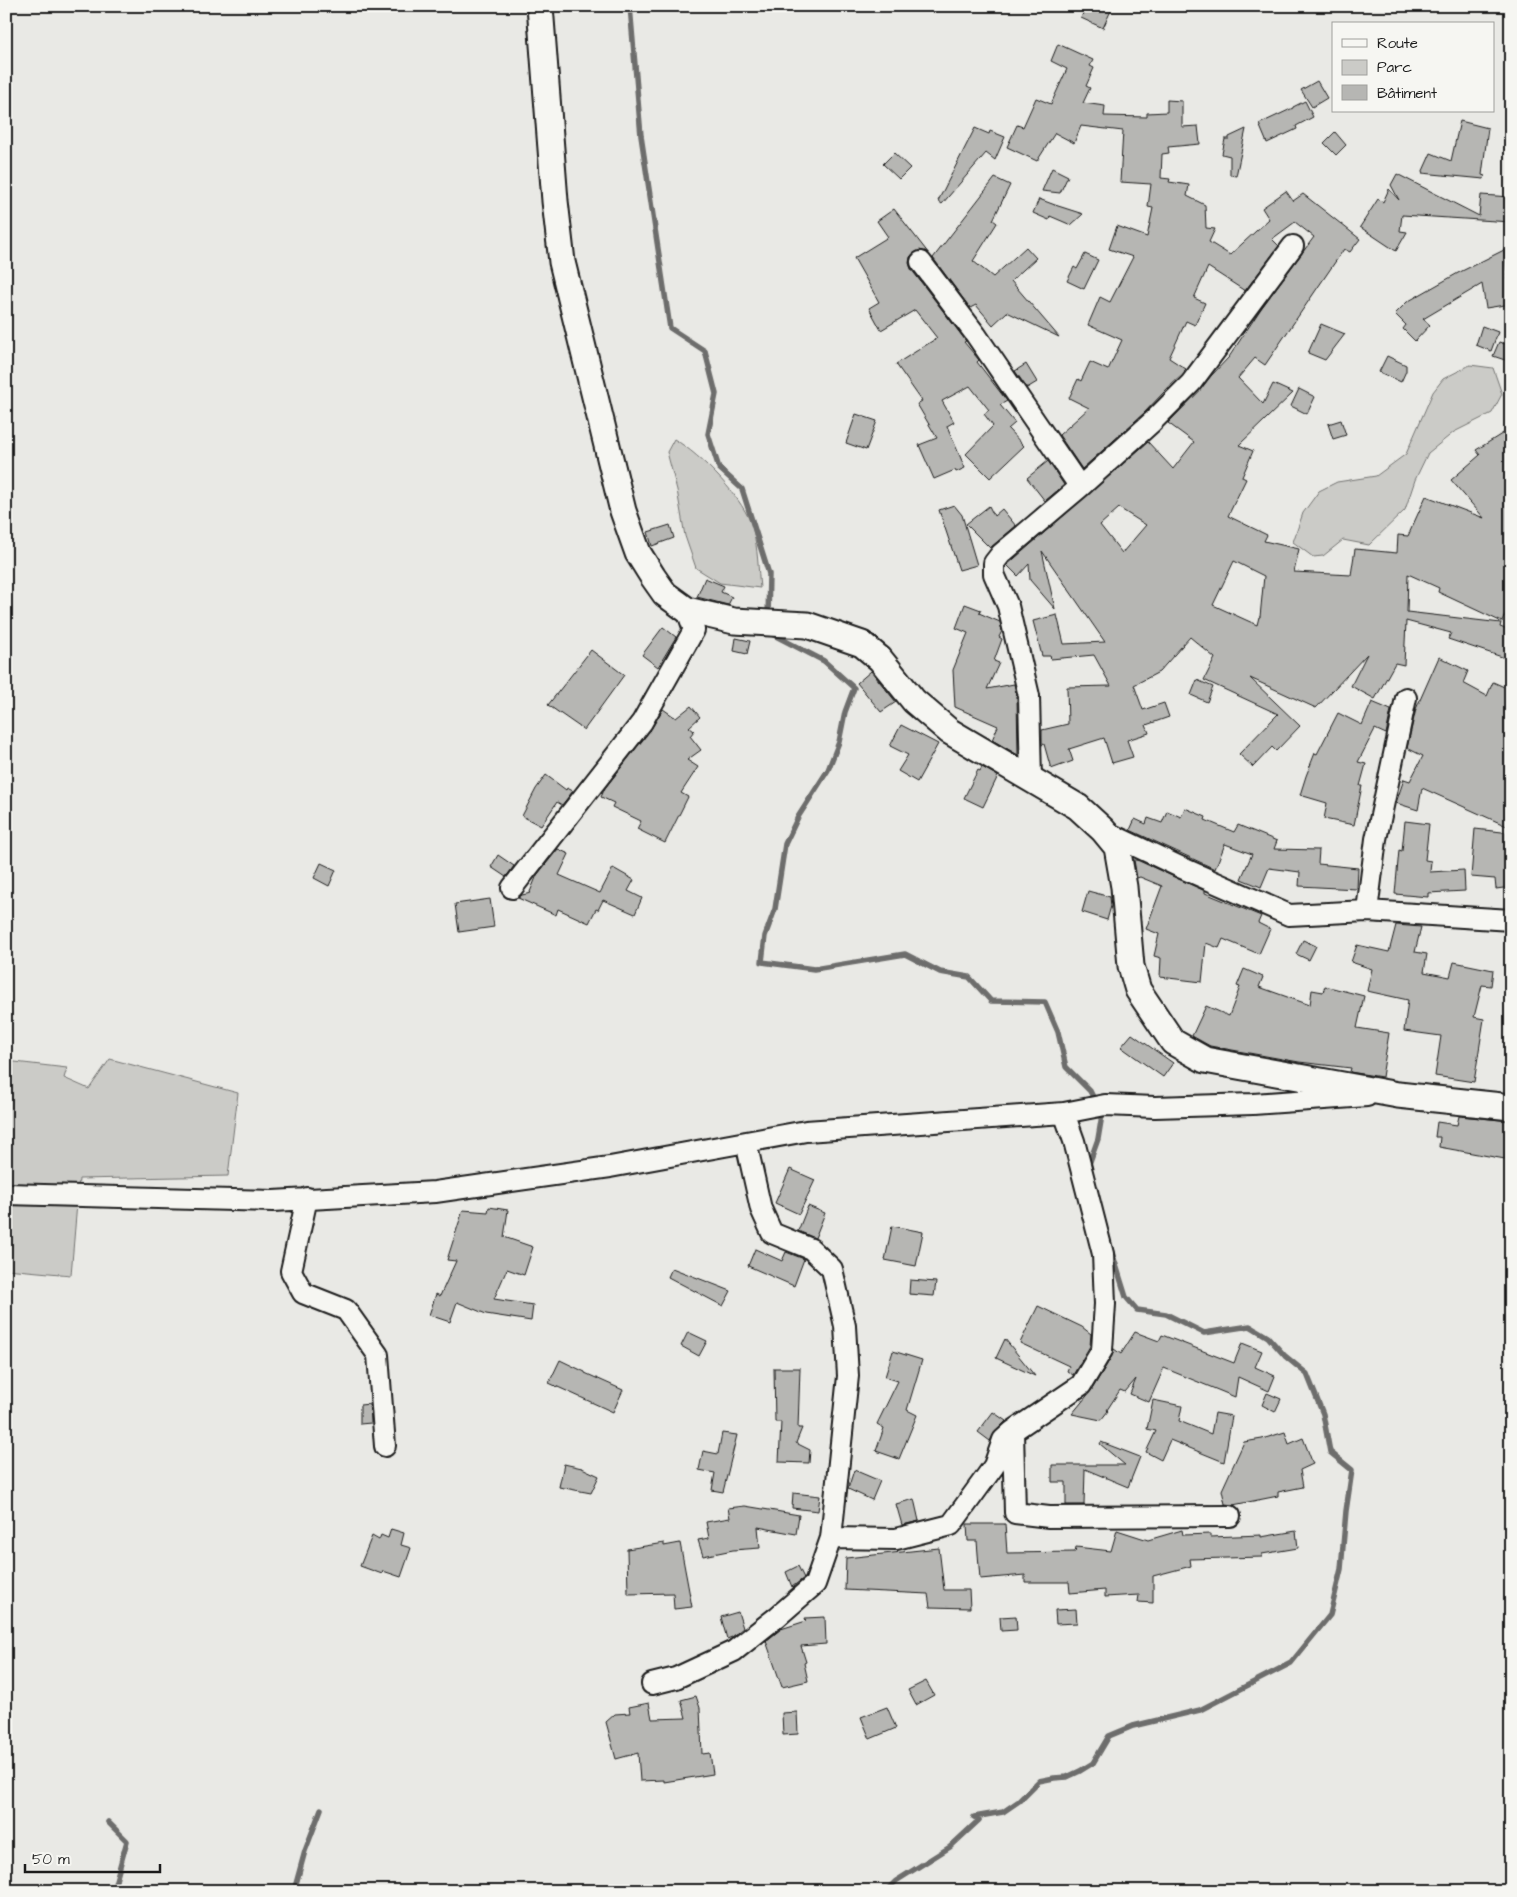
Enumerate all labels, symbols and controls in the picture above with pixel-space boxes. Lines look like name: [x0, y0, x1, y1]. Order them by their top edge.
legend: [1332, 22, 1494, 112]
text: Route: [1377, 33, 1418, 54]
text: Parc: [1377, 57, 1412, 78]
text: Bâtiment: [1377, 83, 1437, 104]
scale bar: [25, 1842, 160, 1874]
text: 50 m: [32, 1849, 70, 1870]

